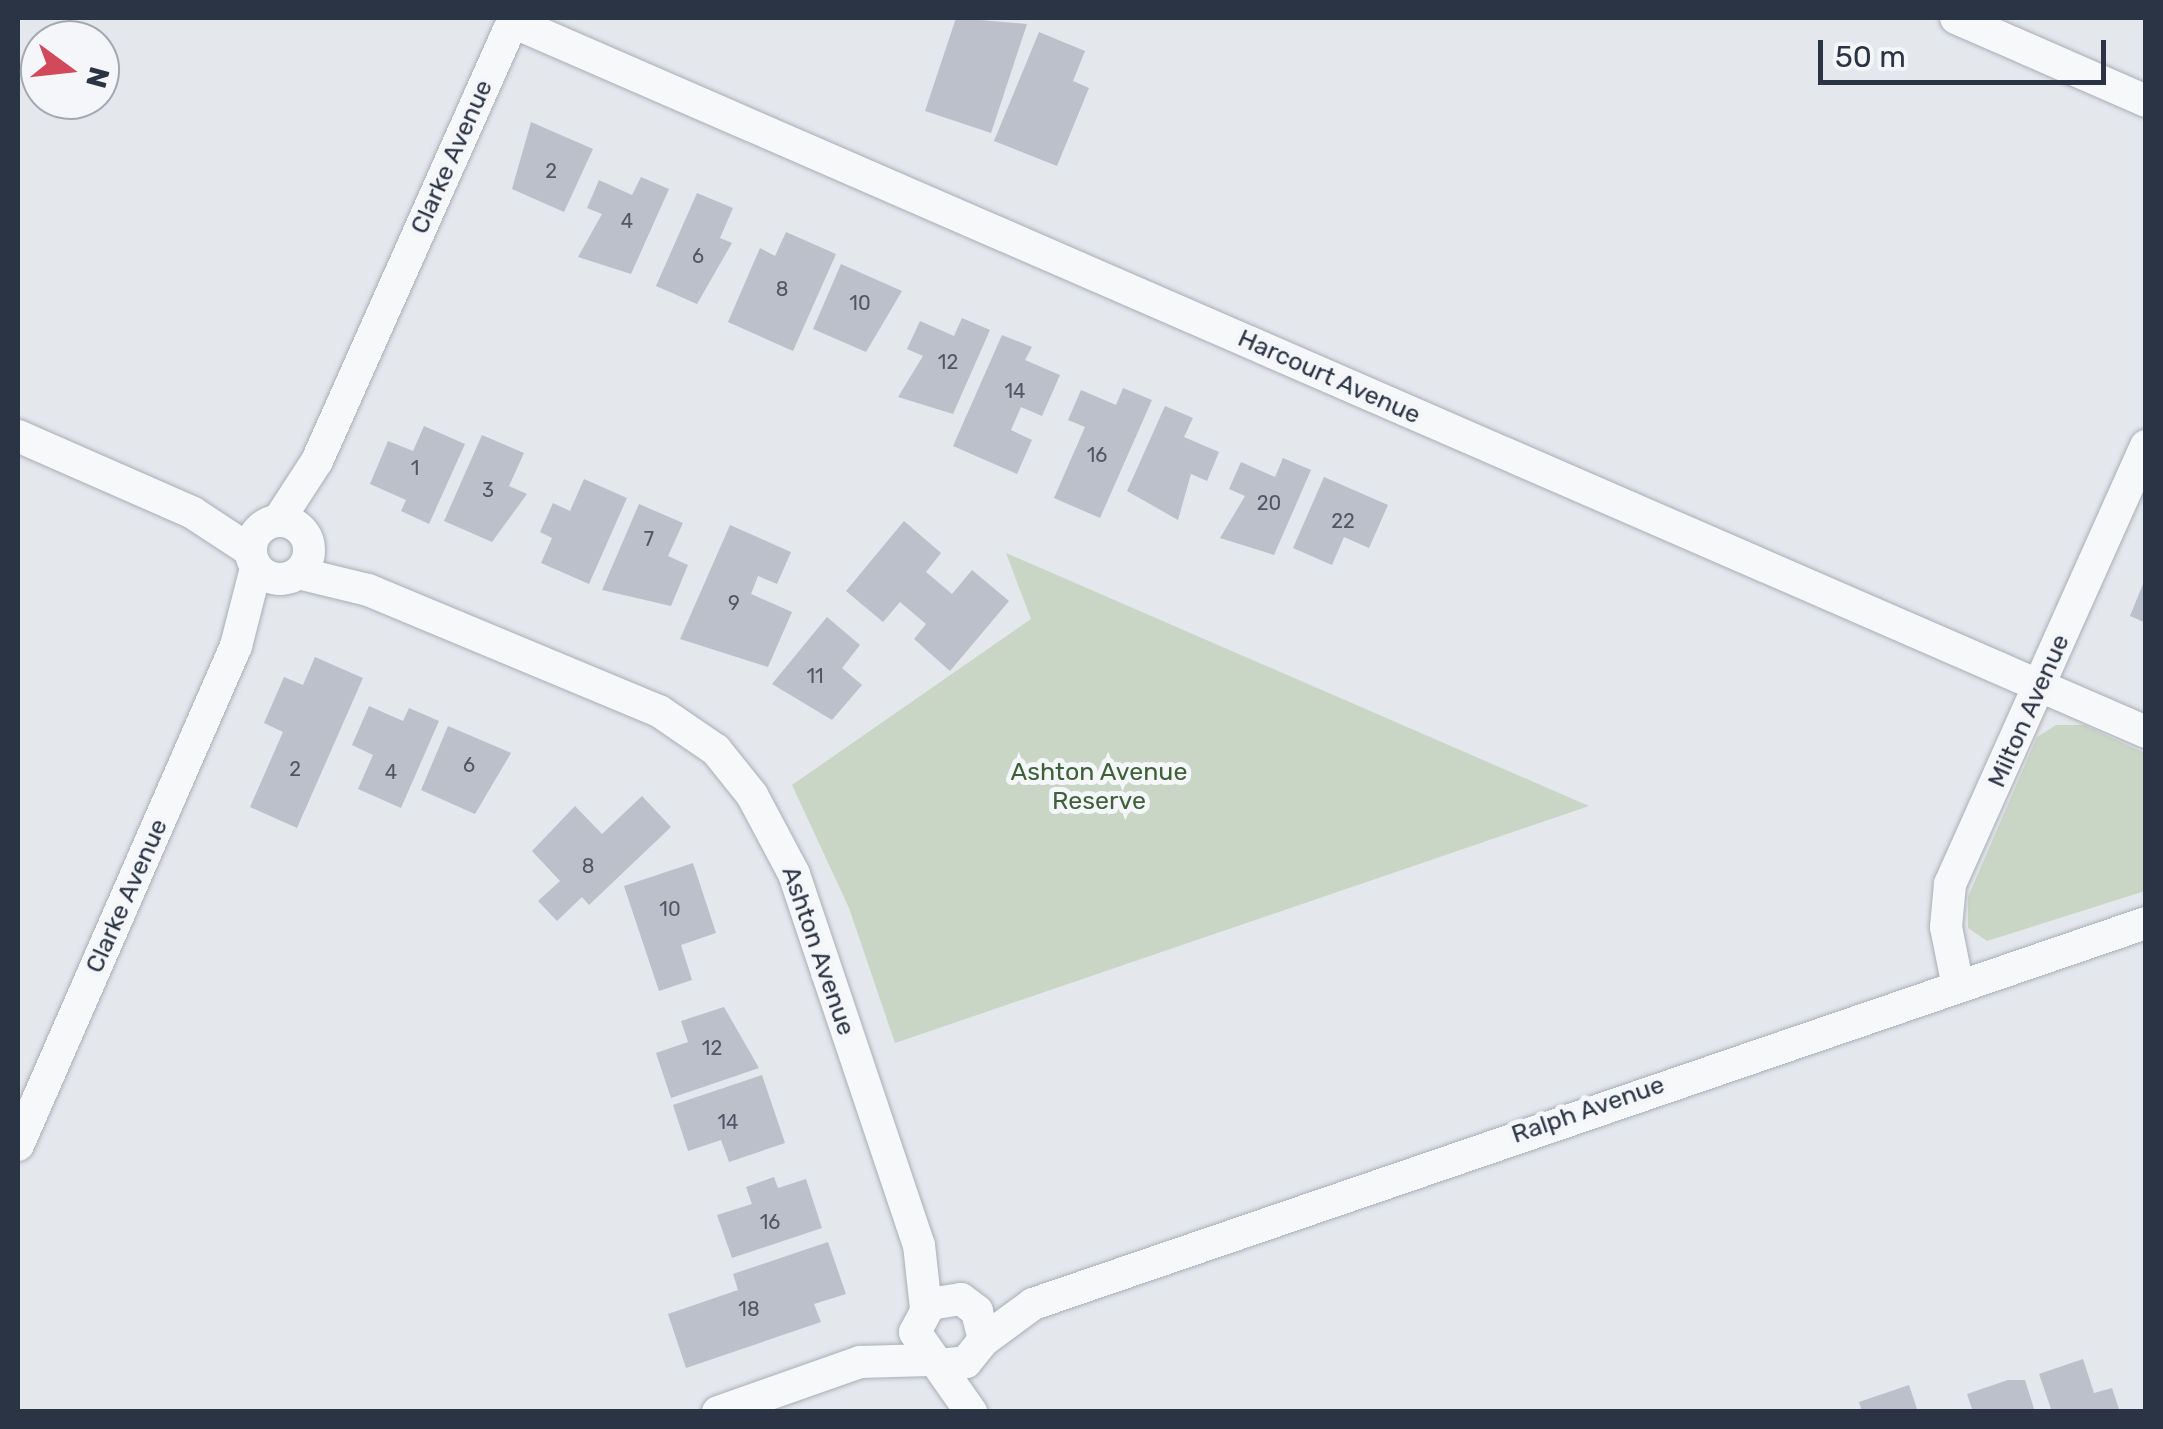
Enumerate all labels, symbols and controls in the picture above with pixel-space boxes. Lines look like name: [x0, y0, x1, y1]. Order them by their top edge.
north arrow: [20, 20, 120, 120]
scale bar: [1823, 20, 2110, 82]
text: 50 m: [1835, 39, 1906, 75]
text: N: [79, 63, 116, 91]
street label: Clarke Avenue: [405, 75, 499, 239]
house number: 2: [545, 159, 557, 183]
house number: 4: [621, 209, 633, 233]
house number: 6: [692, 244, 704, 268]
house number: 8: [776, 277, 788, 301]
house number: 10: [849, 291, 871, 315]
street label: Harcourt Avenue: [1233, 323, 1425, 431]
house number: 12: [938, 350, 958, 374]
house number: 14: [1005, 379, 1025, 403]
house number: 16: [1087, 443, 1107, 467]
house number: 1: [411, 456, 419, 480]
house number: 3: [482, 478, 494, 502]
house number: 20: [1257, 491, 1281, 515]
house number: 22: [1331, 509, 1355, 533]
house number: 7: [644, 527, 654, 551]
house number: 9: [728, 591, 740, 615]
street label: Milton Avenue: [1982, 630, 2076, 792]
house number: 11: [806, 664, 824, 688]
house number: 6: [463, 753, 475, 777]
house number: 2: [289, 757, 301, 781]
park label: Ashton Avenue Reserve: [1010, 758, 1188, 817]
house number: 4: [385, 760, 397, 784]
street label: Clarke Avenue: [80, 814, 174, 978]
house number: 8: [582, 854, 594, 878]
street label: Ashton Avenue: [775, 862, 861, 1040]
house number: 10: [659, 897, 681, 921]
house number: 12: [702, 1036, 722, 1060]
street label: Ralph Avenue: [1507, 1070, 1669, 1150]
house number: 14: [718, 1110, 738, 1134]
house number: 16: [760, 1210, 780, 1234]
house number: 18: [738, 1297, 760, 1321]

